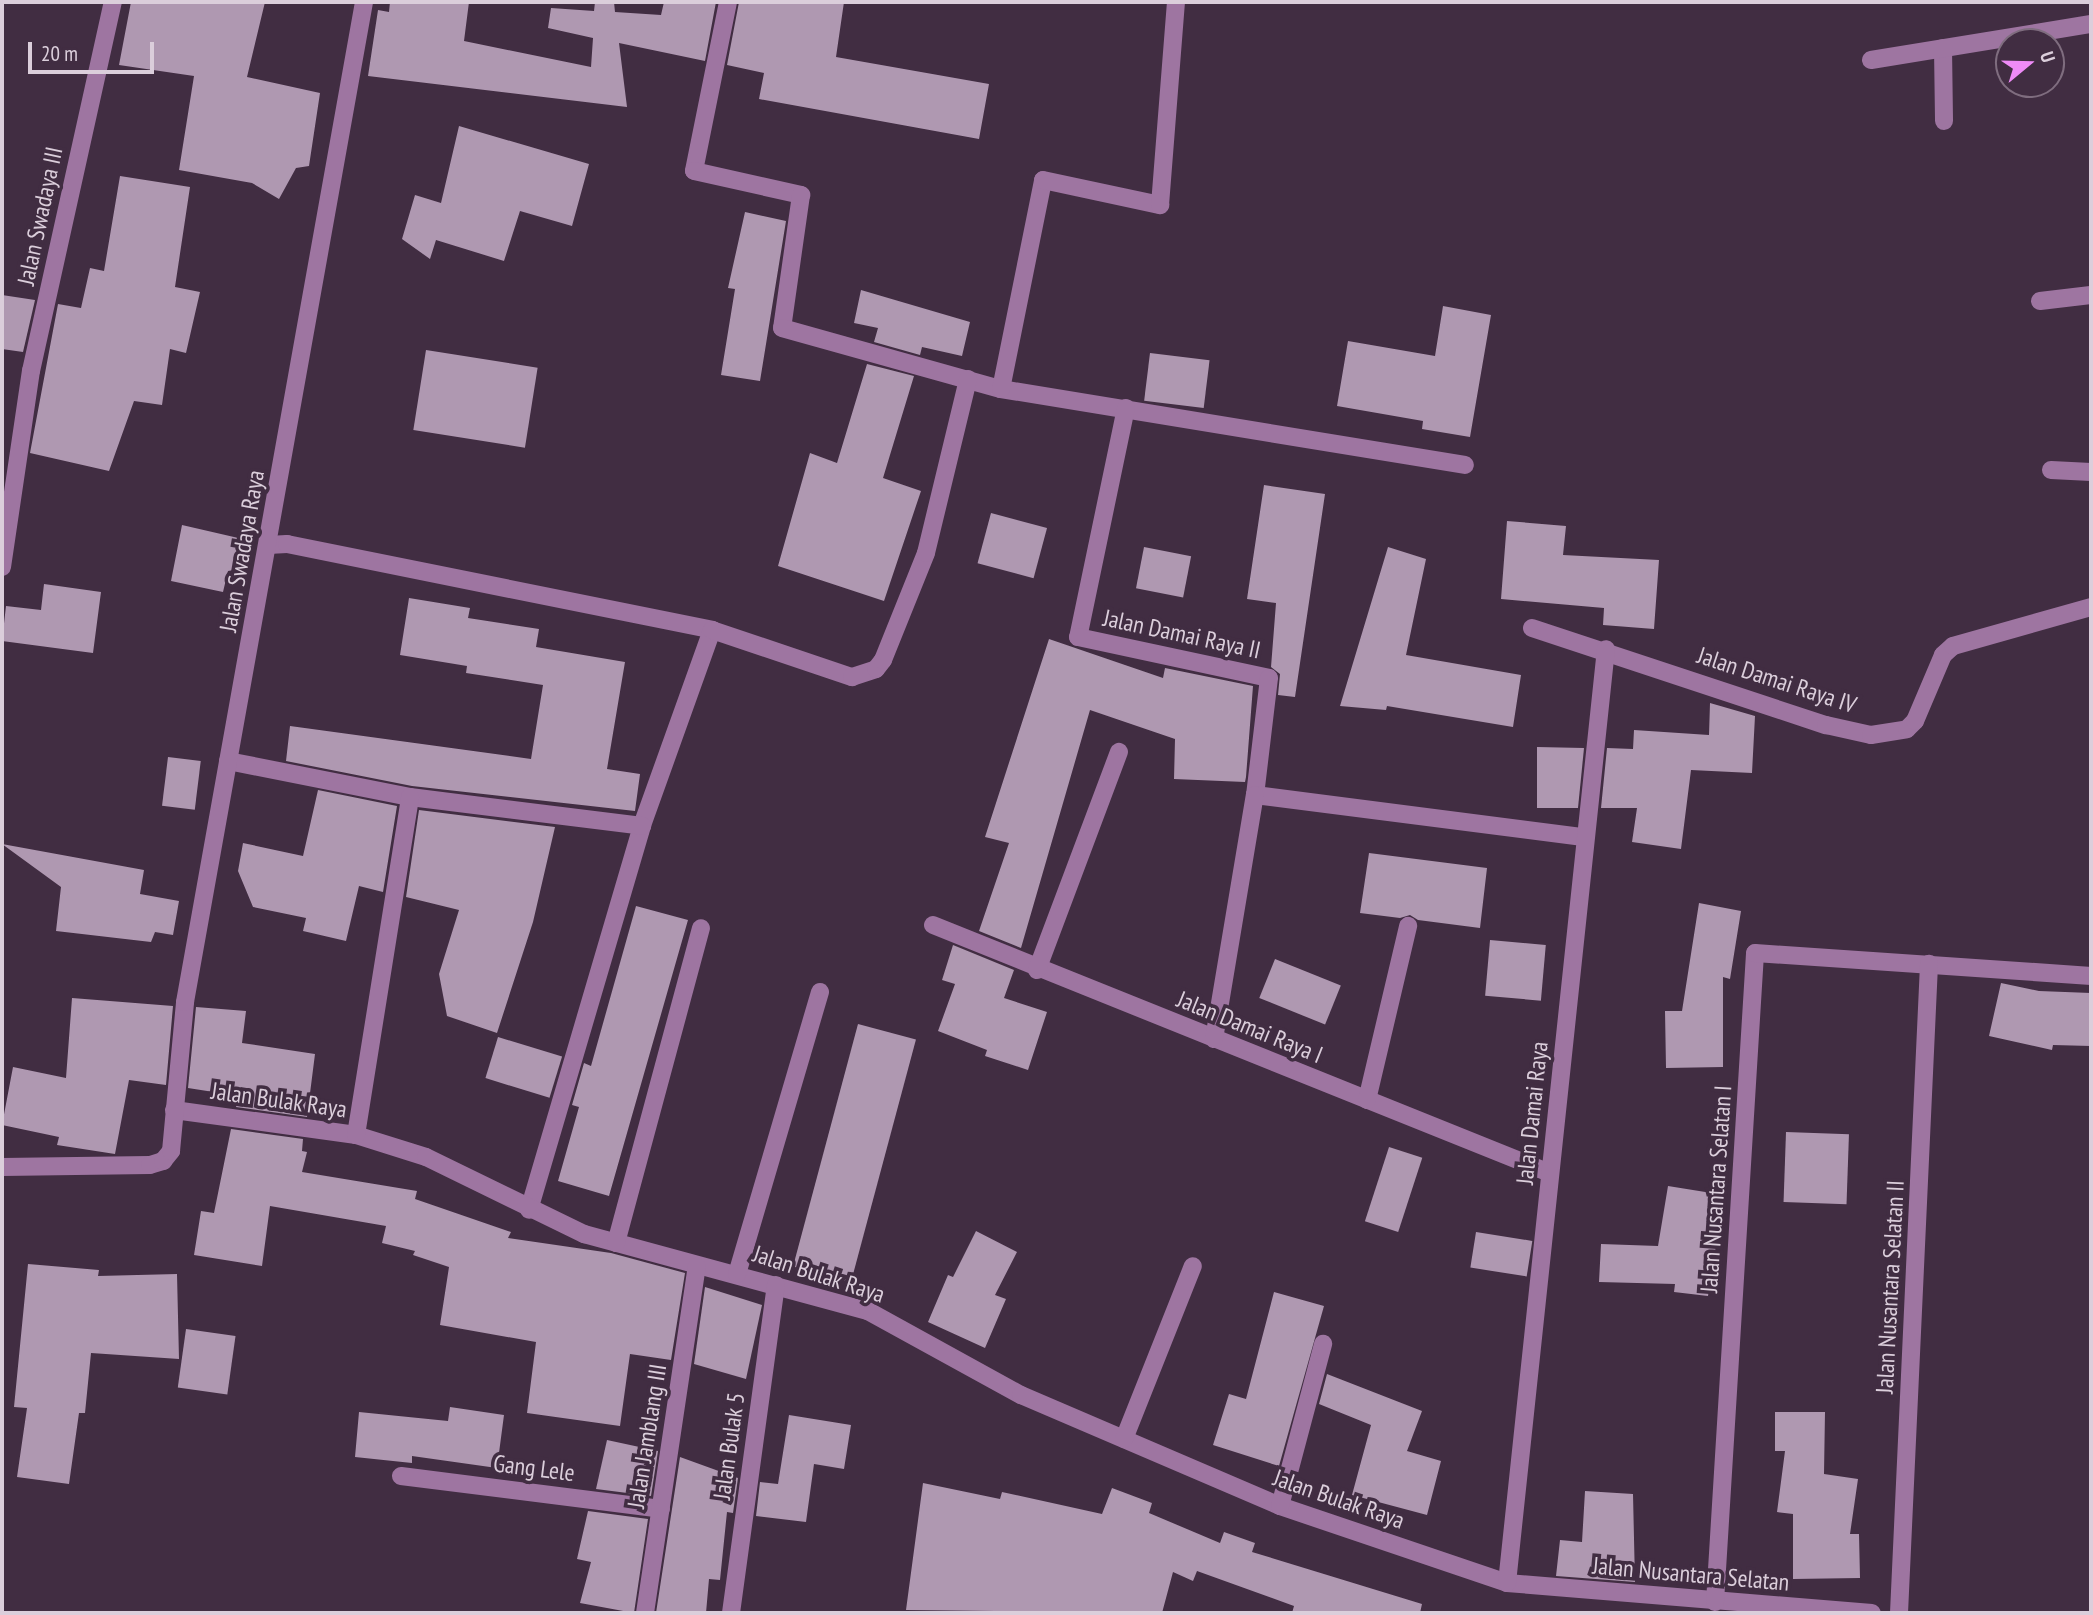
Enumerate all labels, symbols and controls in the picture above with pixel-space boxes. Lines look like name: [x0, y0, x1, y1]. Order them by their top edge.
scale bar: [32, 28, 158, 72]
north arrow: [1995, 28, 2065, 98]
text: 20 m: [41, 40, 78, 67]
text: U: [2035, 48, 2061, 65]
street label: Jalan Swadaya III: [11, 144, 69, 288]
street label: Jalan Swadaya Raya: [214, 468, 270, 634]
street label: Jalan Damai Raya II: [1101, 603, 1263, 665]
street label: Jalan Damai Raya IV: [1694, 641, 1860, 719]
street label: Jalan Damai Raya I: [1173, 985, 1327, 1069]
street label: Jalan Damai Raya: [1510, 1040, 1554, 1186]
street label: Jalan Bulak Raya: [209, 1076, 349, 1124]
street label: Jalan Nusantara Selatan I: [1694, 1084, 1738, 1294]
street label: Jalan Nusantara Selatan II: [1870, 1180, 1910, 1394]
street label: Jalan Bulak Raya: [749, 1239, 889, 1309]
street label: Jalan Jamblang III: [621, 1362, 673, 1510]
street label: Jalan Bulak 5: [707, 1390, 751, 1502]
street label: Gang Lele: [492, 1449, 576, 1487]
street label: Jalan Bulak Raya: [1269, 1463, 1409, 1535]
street label: Jalan Nusantara Selatan: [1591, 1551, 1791, 1597]

